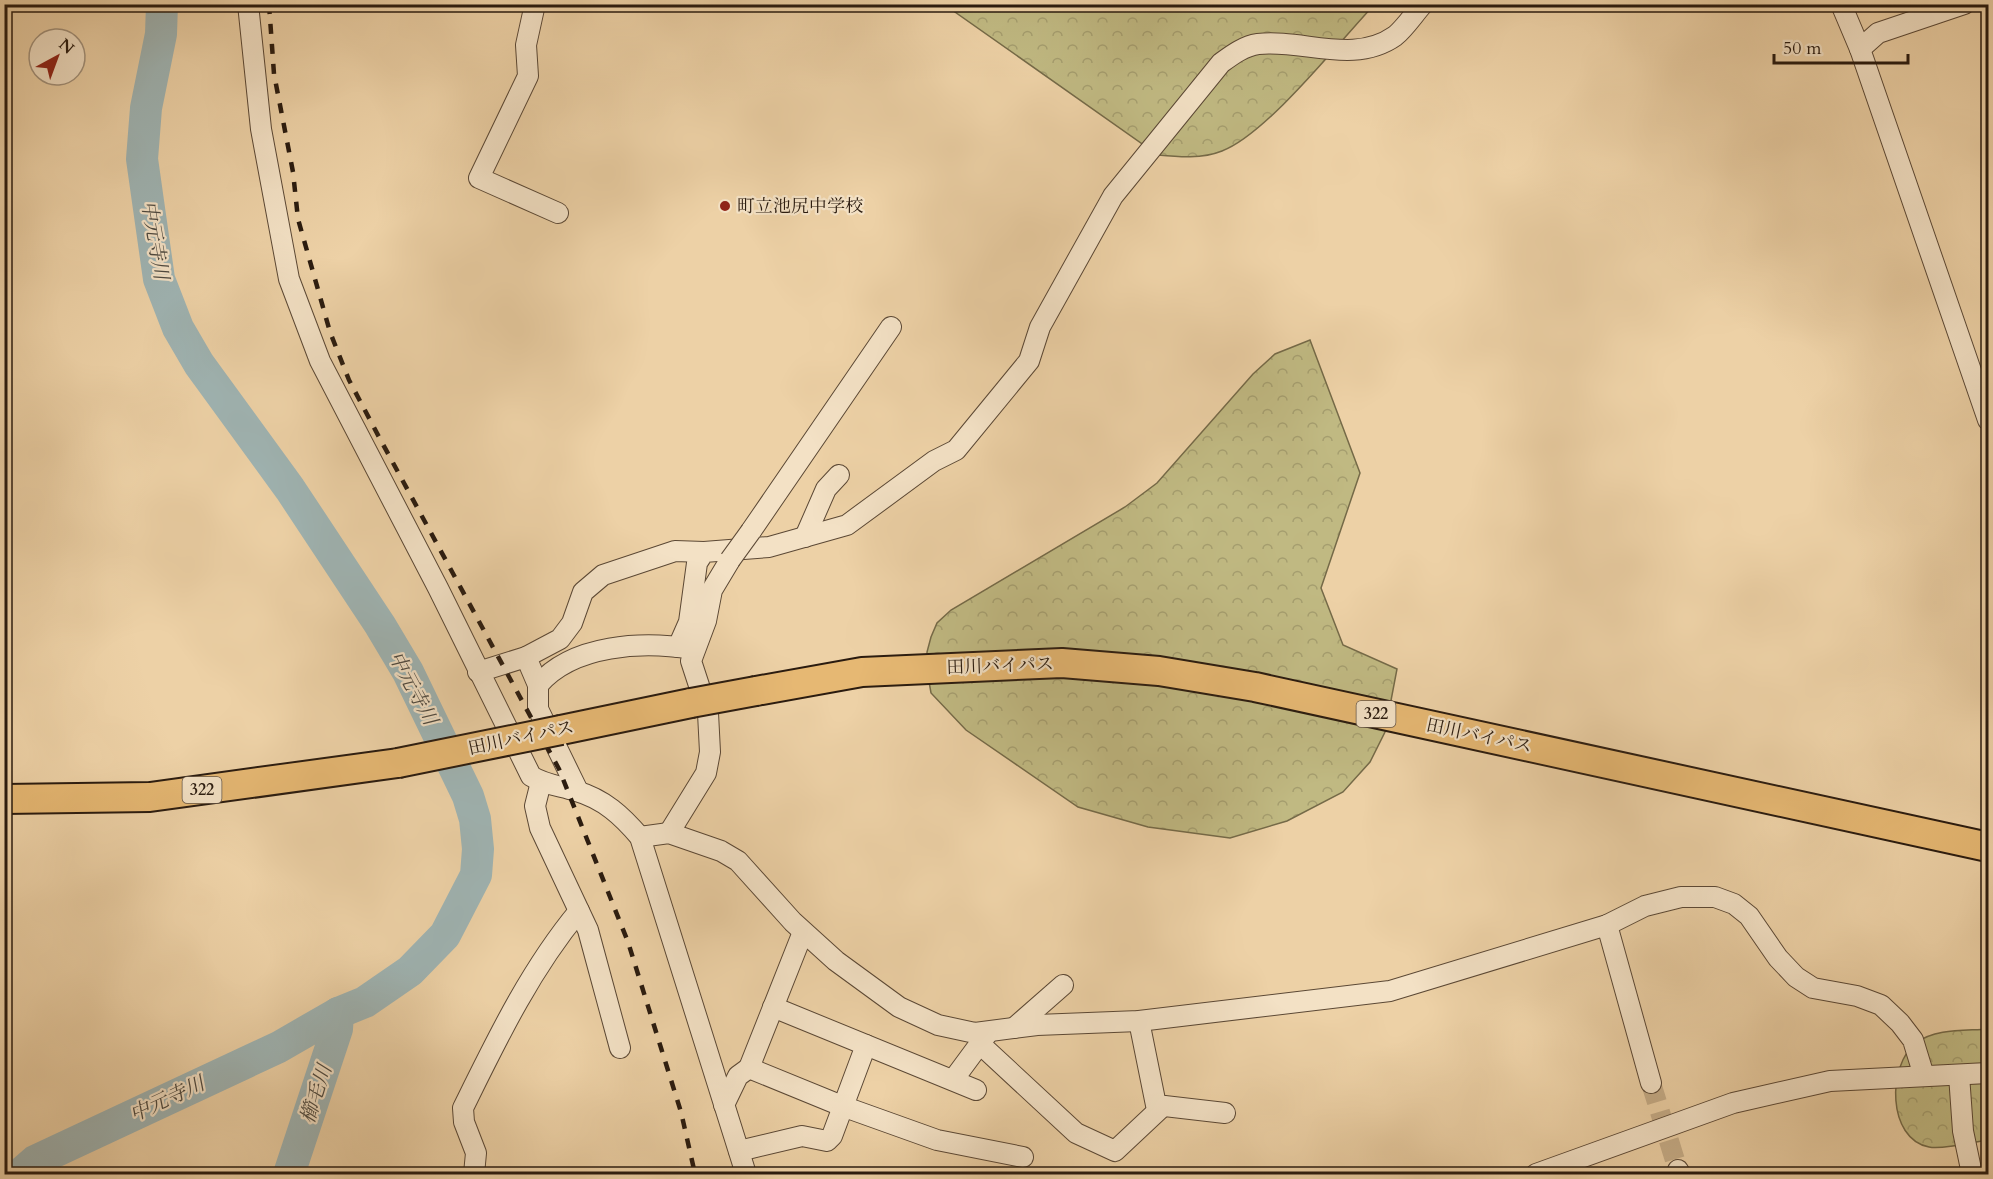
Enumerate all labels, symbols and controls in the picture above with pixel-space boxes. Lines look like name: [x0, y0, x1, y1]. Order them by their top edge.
north arrow: [27, 27, 87, 87]
scale bar: [1774, 27, 1908, 65]
text: N: [54, 34, 79, 59]
text: 50 m: [1783, 36, 1822, 61]
place label: 町立池尻中学校: [737, 194, 863, 219]
water label: 中元寺川: [135, 198, 176, 284]
marker: 町立池尻中学校: [718, 199, 732, 213]
water label: 中元寺川: [382, 646, 445, 731]
street label: 田川バイパス: [946, 652, 1054, 680]
road number: 322: [1356, 701, 1396, 727]
street label: 田川バイパス: [1424, 713, 1534, 759]
street label: 田川バイパス: [466, 715, 576, 761]
road number: 322: [182, 777, 222, 803]
water label: 櫛毛川: [294, 1059, 339, 1127]
water label: 中元寺川: [125, 1069, 211, 1128]

